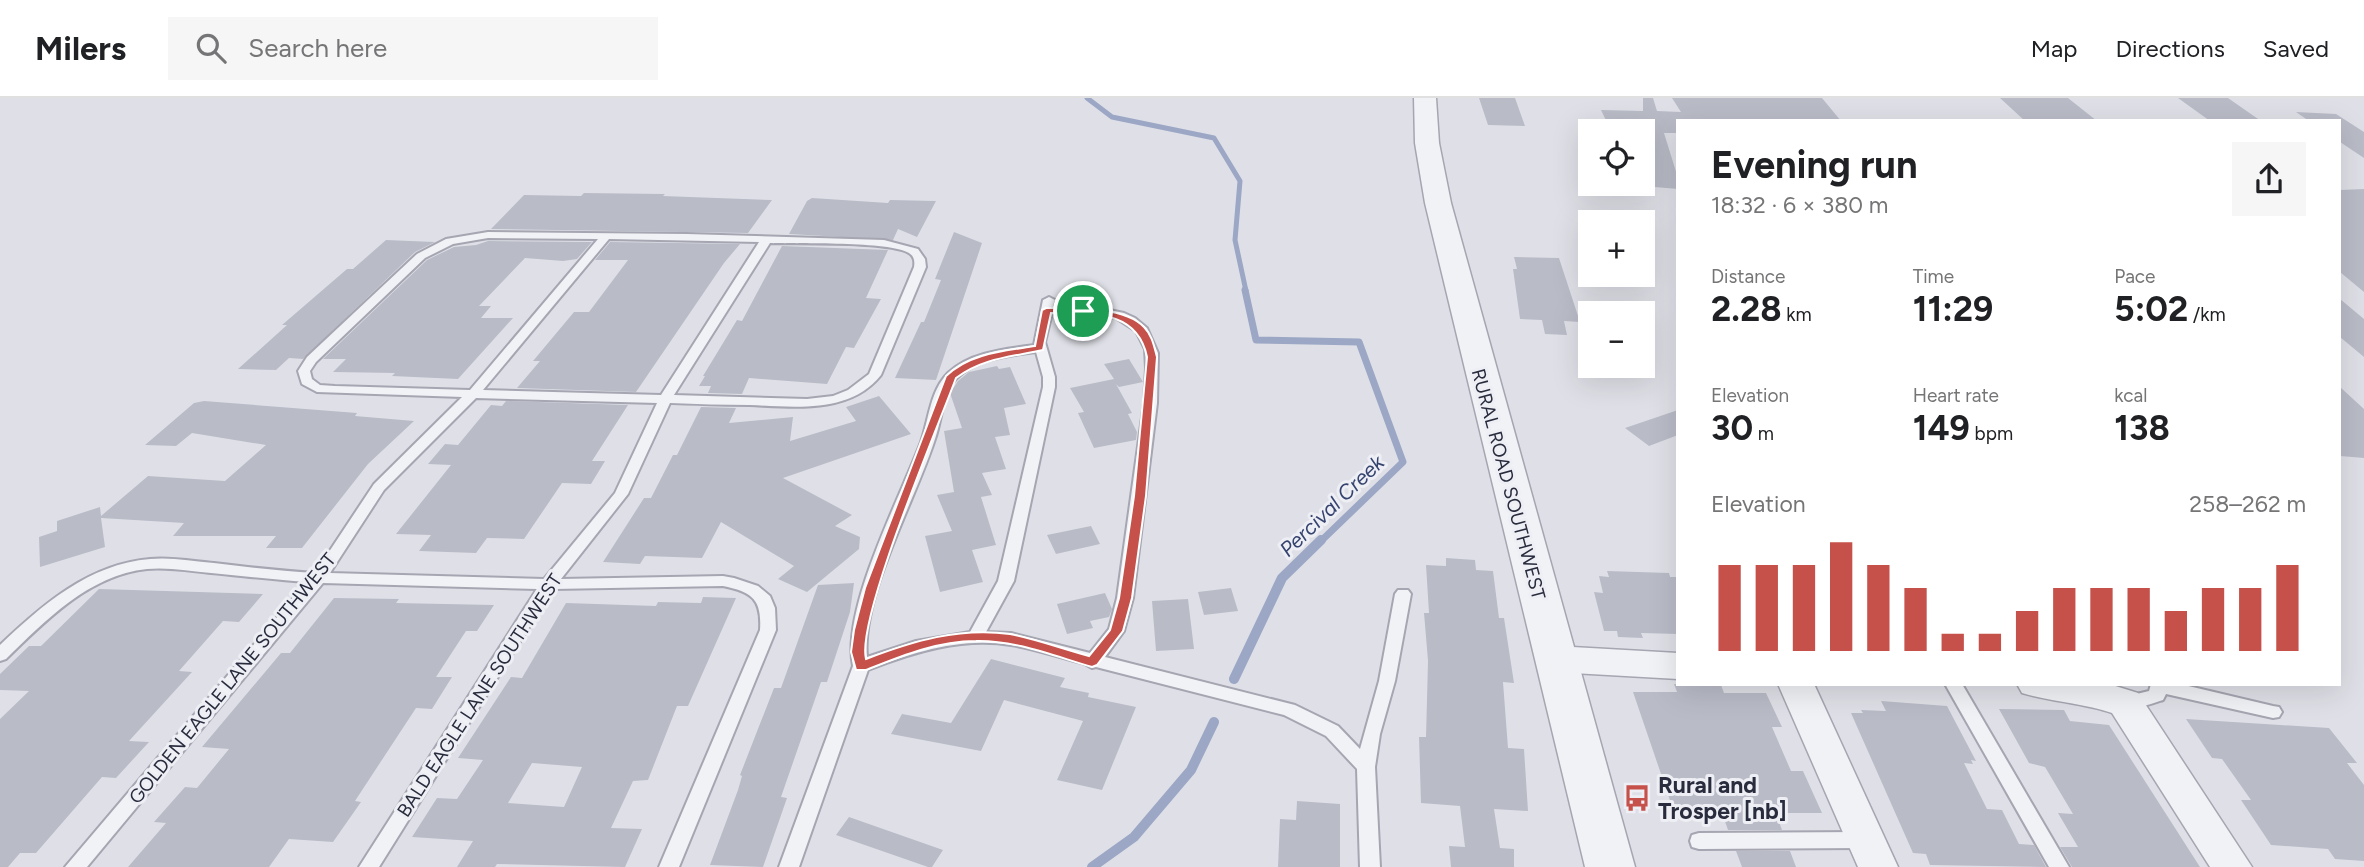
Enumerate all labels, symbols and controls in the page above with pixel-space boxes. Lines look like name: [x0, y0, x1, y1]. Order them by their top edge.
search box: [168, 17, 658, 80]
text: Milers: [35, 29, 126, 68]
icon: search: [192, 29, 230, 67]
text: Search here: [248, 32, 387, 64]
text: Map: [2031, 34, 2077, 63]
text: Directions: [2115, 34, 2225, 63]
text: Saved: [2263, 34, 2329, 63]
map controls: [1578, 119, 1655, 378]
button: locate: [1578, 119, 1655, 196]
text: Evening run: [1711, 142, 1918, 188]
button: share: [2232, 142, 2306, 216]
text: 18:32 · 6 × 380 m: [1711, 191, 1888, 219]
button: +: [1578, 210, 1655, 287]
text: Distance: [1711, 265, 1785, 288]
text: Time: [1913, 265, 1954, 288]
text: Pace: [2114, 265, 2155, 288]
pin: [1053, 281, 1113, 341]
text: 2.28: [1711, 288, 1782, 330]
text: 11:29: [1913, 288, 1993, 330]
text: 5:02: [2114, 288, 2188, 330]
icon: arrive: [1064, 292, 1102, 330]
button: −: [1578, 301, 1655, 378]
text: km: [1782, 303, 1812, 326]
text: /km: [2188, 303, 2226, 326]
street label: RURAL ROAD SOUTHWEST: [1467, 366, 1551, 603]
text: Elevation: [1711, 384, 1789, 407]
text: Heart rate: [1913, 384, 1999, 407]
text: kcal: [2114, 384, 2148, 407]
text: 30: [1711, 407, 1753, 449]
text: 149: [1913, 407, 1970, 449]
text: 138: [2114, 407, 2170, 449]
text: m: [1753, 422, 1774, 445]
text: bpm: [1970, 422, 2013, 445]
water label: Percival Creek: [1274, 449, 1390, 562]
text: Elevation: [1711, 490, 1806, 518]
text: 258–262 m: [2189, 490, 2306, 518]
street label: GOLDEN EAGLE LANE SOUTHWEST: [124, 548, 341, 808]
street label: BALD EAGLE LANE SOUTHWEST: [392, 569, 567, 821]
place label: Rural and Trosper [nb]: [1658, 771, 1787, 825]
bus stop icon: Rural and Trosper [nb]: [1622, 783, 1652, 813]

